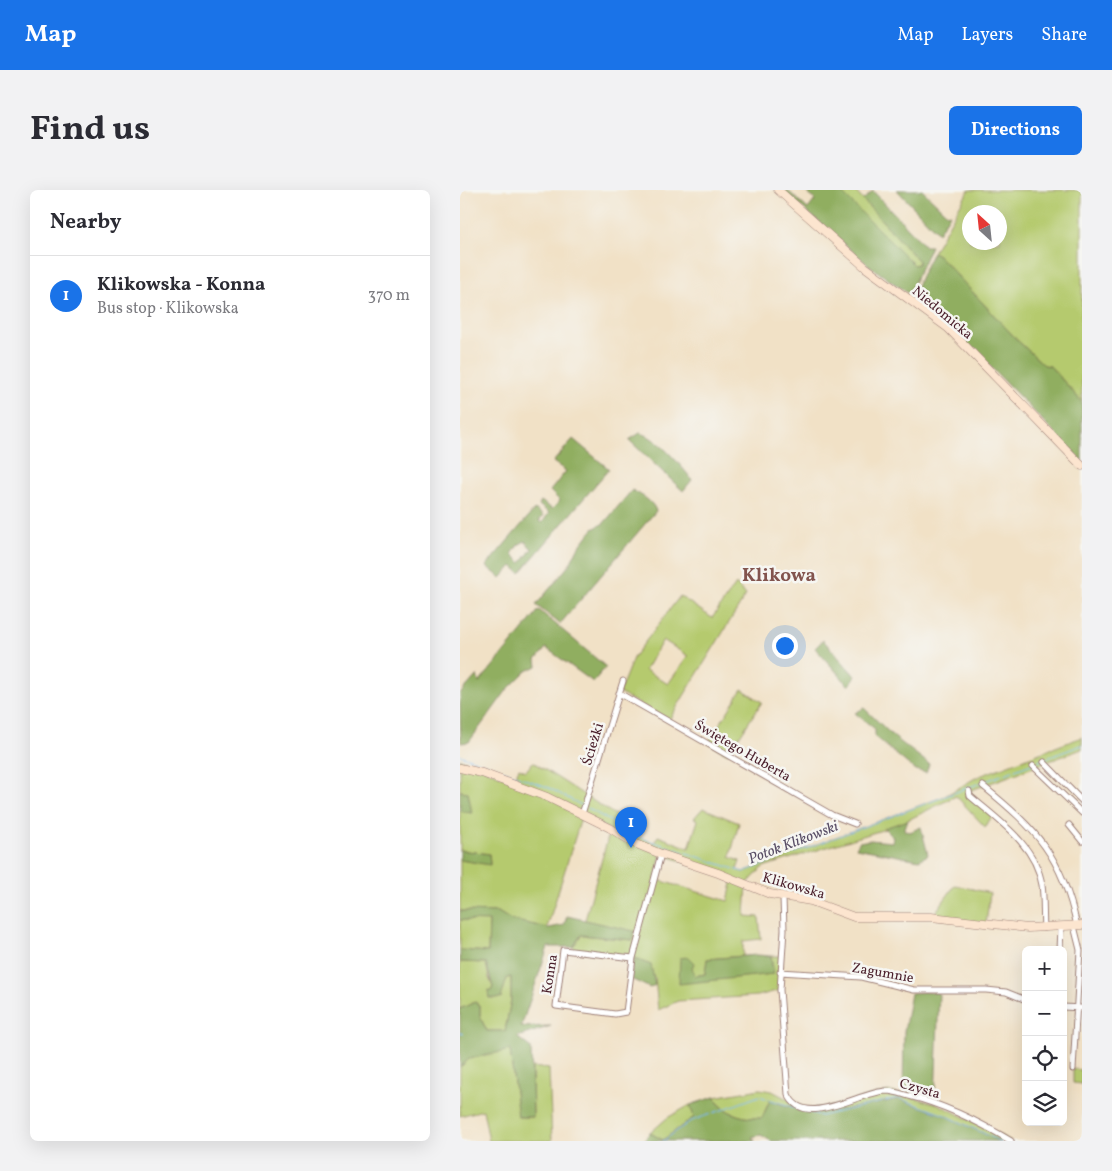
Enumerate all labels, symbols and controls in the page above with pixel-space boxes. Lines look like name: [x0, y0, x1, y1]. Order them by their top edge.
text: Map: [25, 18, 76, 52]
text: Map: [897, 23, 933, 48]
text: Layers: [961, 23, 1013, 48]
text: Share: [1041, 23, 1087, 48]
text: Find us: [30, 106, 150, 154]
button: Directions: [949, 106, 1082, 155]
north arrow: [962, 205, 1007, 250]
text: Nearby: [50, 208, 121, 237]
text: Klikowska - Konna: [97, 272, 265, 298]
street label: Niedomicka: [908, 282, 976, 344]
text: 1: [63, 285, 69, 307]
text: 370 m: [368, 285, 410, 307]
text: Bus stop · Klikowska: [97, 298, 239, 320]
district label: Klikowa: [742, 563, 816, 589]
your location: [772, 633, 798, 659]
street label: Świętego Huberta: [690, 715, 795, 787]
street label: Ścieżki: [577, 720, 609, 768]
pin: 1: [615, 807, 647, 848]
water label: Potok Klikowski: [745, 816, 842, 870]
street label: Klikowska: [760, 868, 827, 904]
map controls: [1022, 946, 1067, 1126]
button: +: [1022, 946, 1067, 991]
street label: Konna: [538, 953, 563, 996]
street label: Zagumnie: [850, 959, 915, 988]
button: −: [1022, 991, 1067, 1036]
button: locate: [1022, 1036, 1067, 1081]
street label: Czysta: [897, 1075, 942, 1104]
button: layers: [1022, 1081, 1067, 1126]

